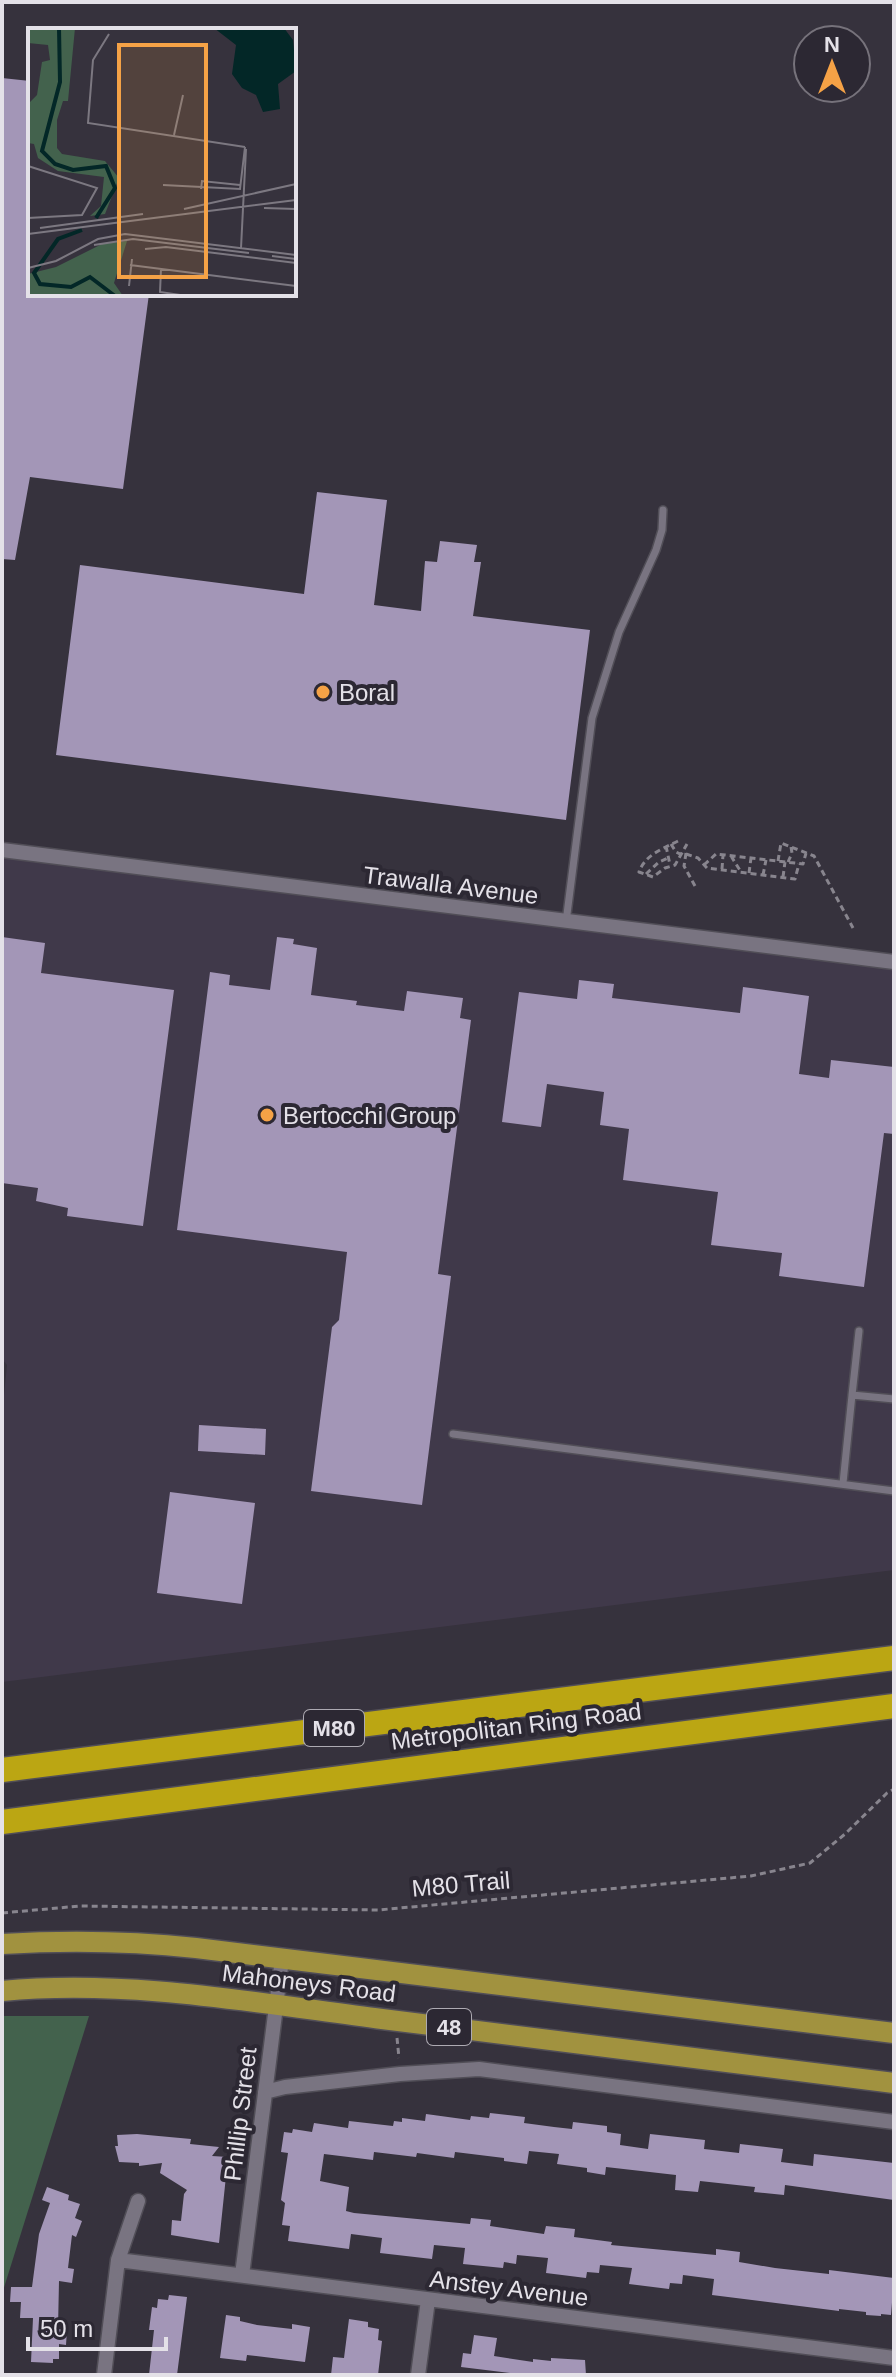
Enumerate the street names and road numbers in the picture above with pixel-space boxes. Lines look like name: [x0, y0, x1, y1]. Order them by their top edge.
street label: Trawalla Avenue: [362, 861, 540, 909]
street label: Metropolitan Ring Road: [389, 1697, 643, 1755]
road number: M80: [304, 1710, 364, 1746]
street label: M80 Trail: [411, 1866, 511, 1902]
street label: Mahoneys Road: [221, 1959, 397, 2007]
road number: 48: [427, 2009, 471, 2045]
street label: Phillip Street: [218, 2045, 262, 2183]
street label: Anstey Avenue: [428, 2265, 590, 2311]

